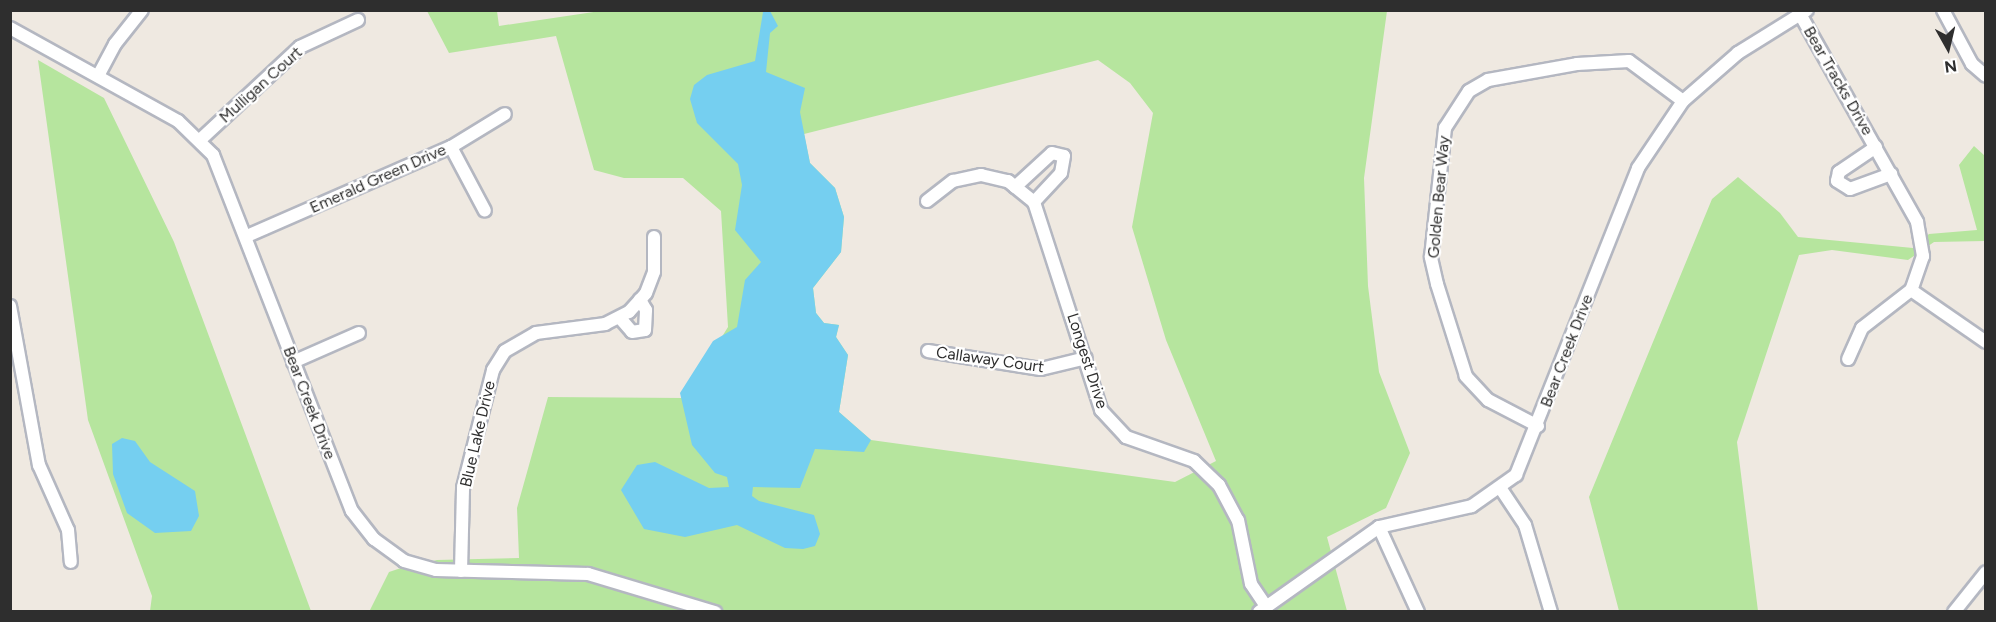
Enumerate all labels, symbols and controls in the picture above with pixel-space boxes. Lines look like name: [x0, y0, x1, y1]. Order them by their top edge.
north arrow: [1918, 18, 1978, 78]
street label: Bear Tracks Drive: [1799, 23, 1877, 139]
street label: Mulligan Court: [216, 43, 306, 127]
text: N: [1943, 56, 1958, 77]
street label: Golden Bear Way: [1424, 135, 1454, 259]
street label: Emerald Green Drive: [307, 140, 449, 218]
street label: Bear Creek Drive: [1537, 292, 1597, 410]
street label: Longest Drive: [1063, 311, 1111, 411]
street label: Callaway Court: [935, 343, 1045, 377]
street label: Bear Creek Drive: [279, 344, 339, 462]
street label: Blue Lake Drive: [456, 379, 500, 489]

